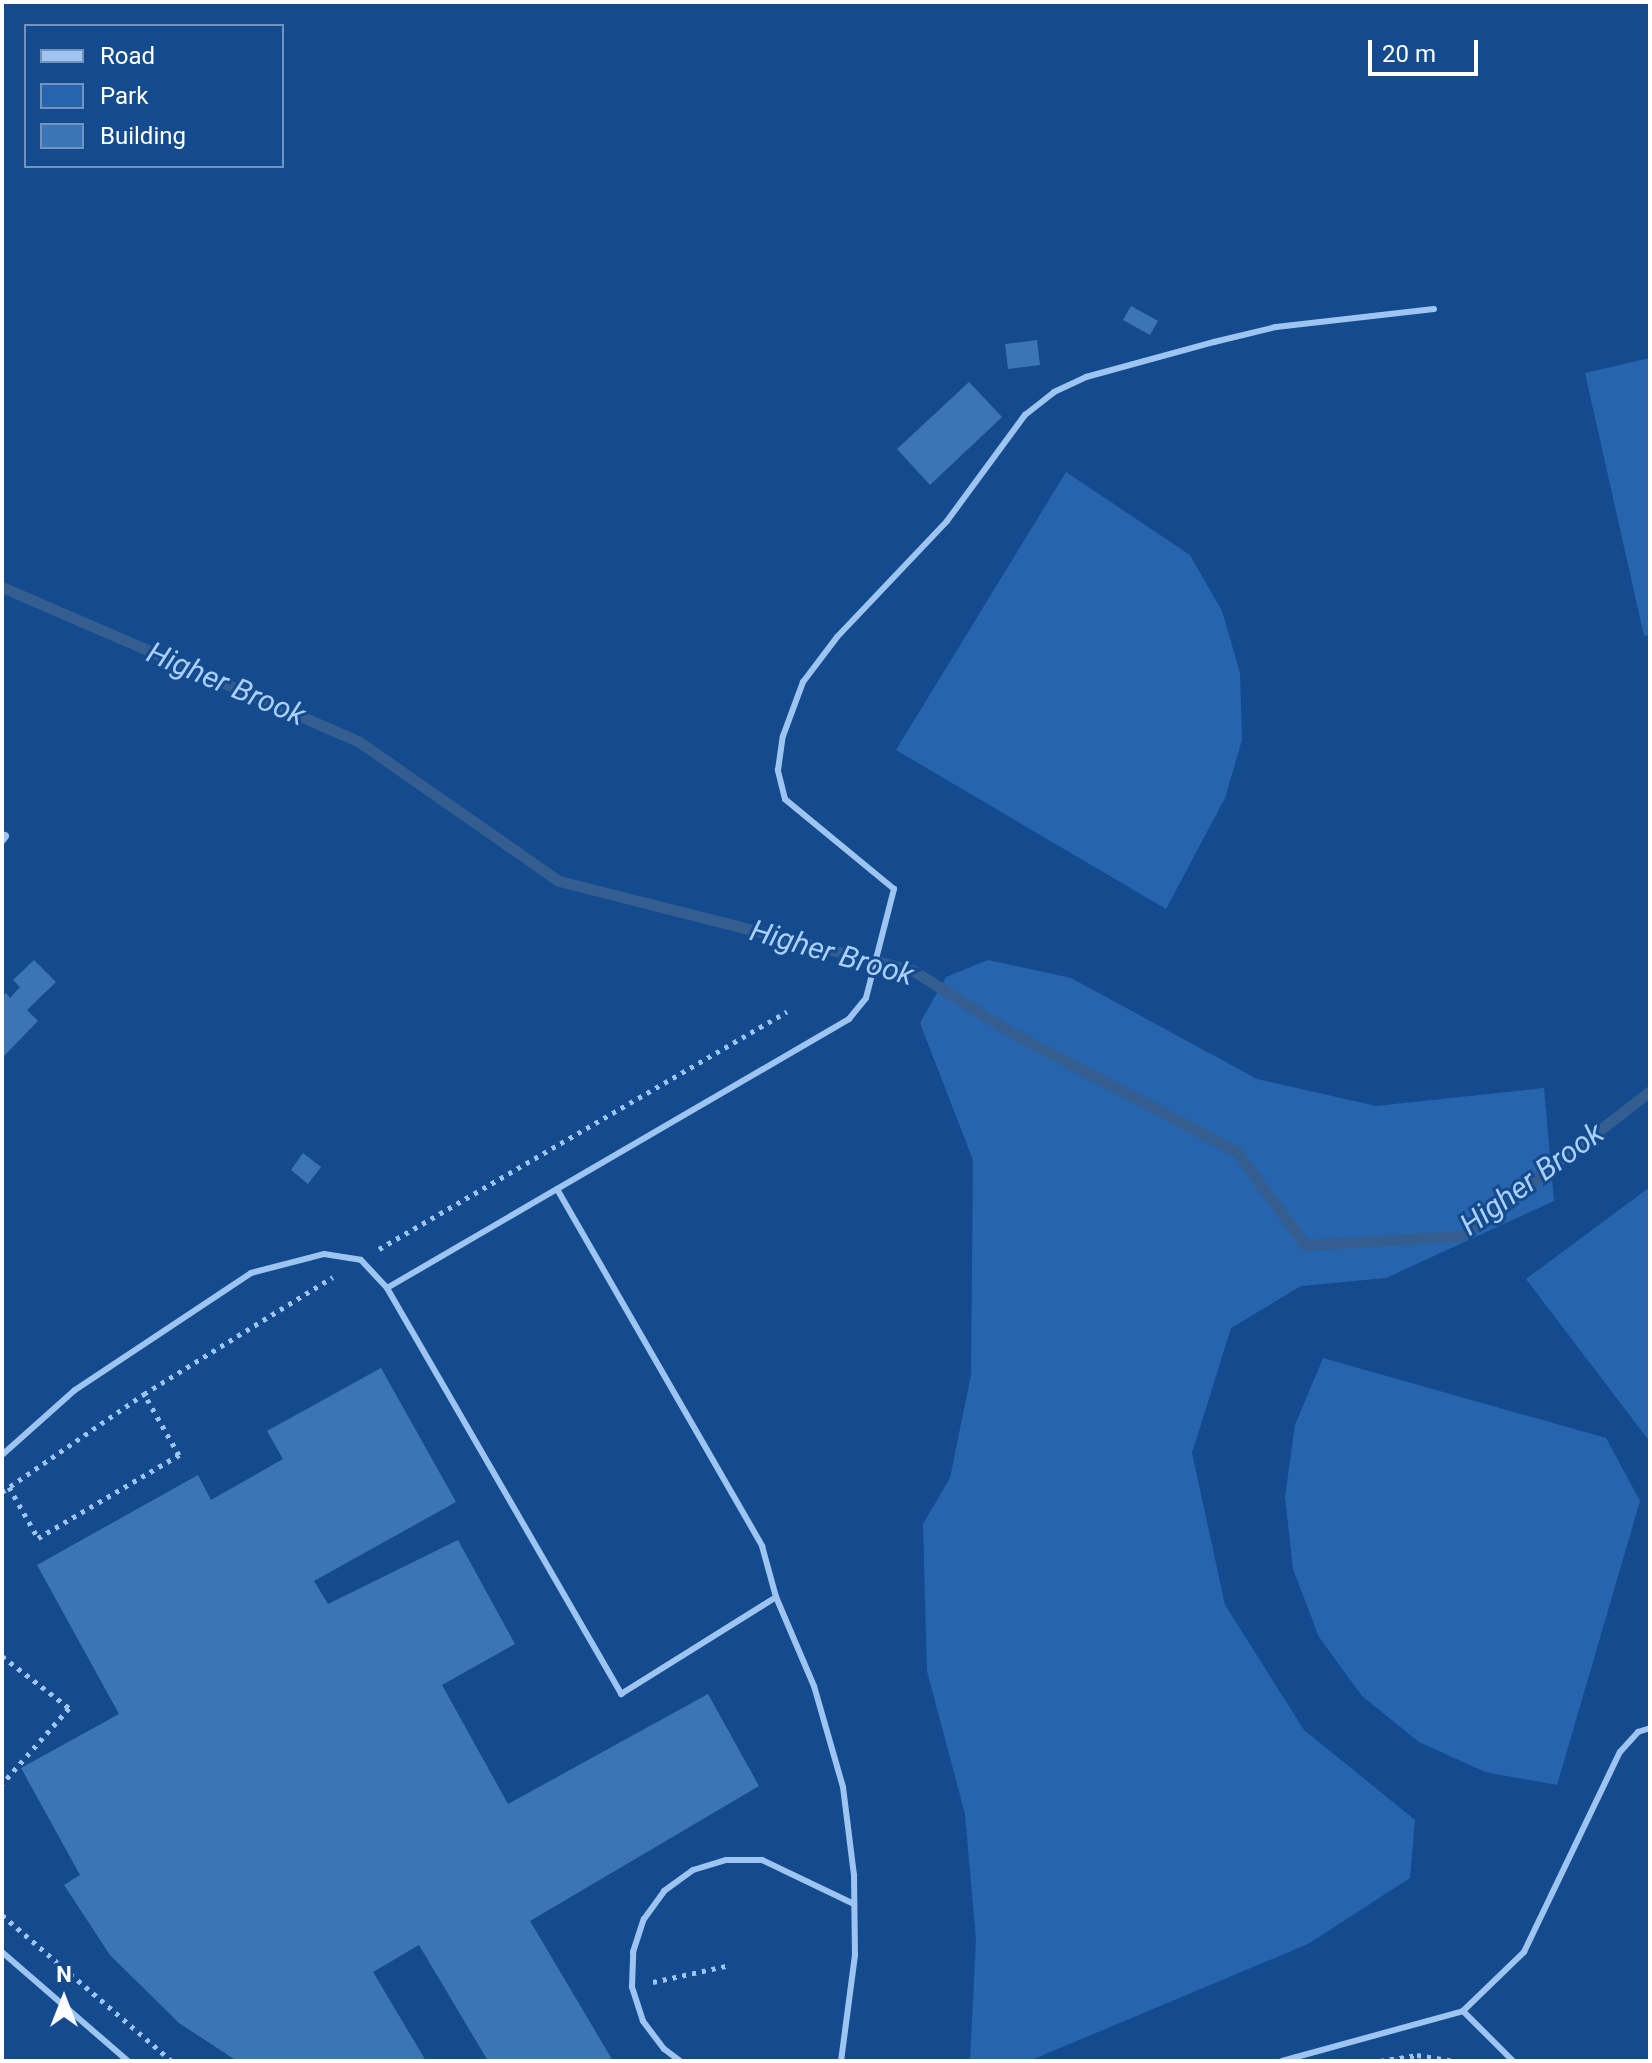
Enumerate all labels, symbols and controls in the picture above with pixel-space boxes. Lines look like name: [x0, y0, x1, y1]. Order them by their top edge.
legend: [24, 24, 284, 168]
scale bar: [1372, 24, 1482, 74]
text: 20 m: [1382, 40, 1436, 68]
text: Road: [100, 42, 155, 70]
text: Park: [100, 82, 148, 110]
text: Building: [100, 122, 186, 150]
water label: Higher Brook: [141, 635, 311, 733]
water label: Higher Brook: [746, 912, 918, 994]
water label: Higher Brook: [1453, 1115, 1611, 1243]
north arrow: [24, 1959, 104, 2039]
text: N: [56, 1962, 72, 1987]

